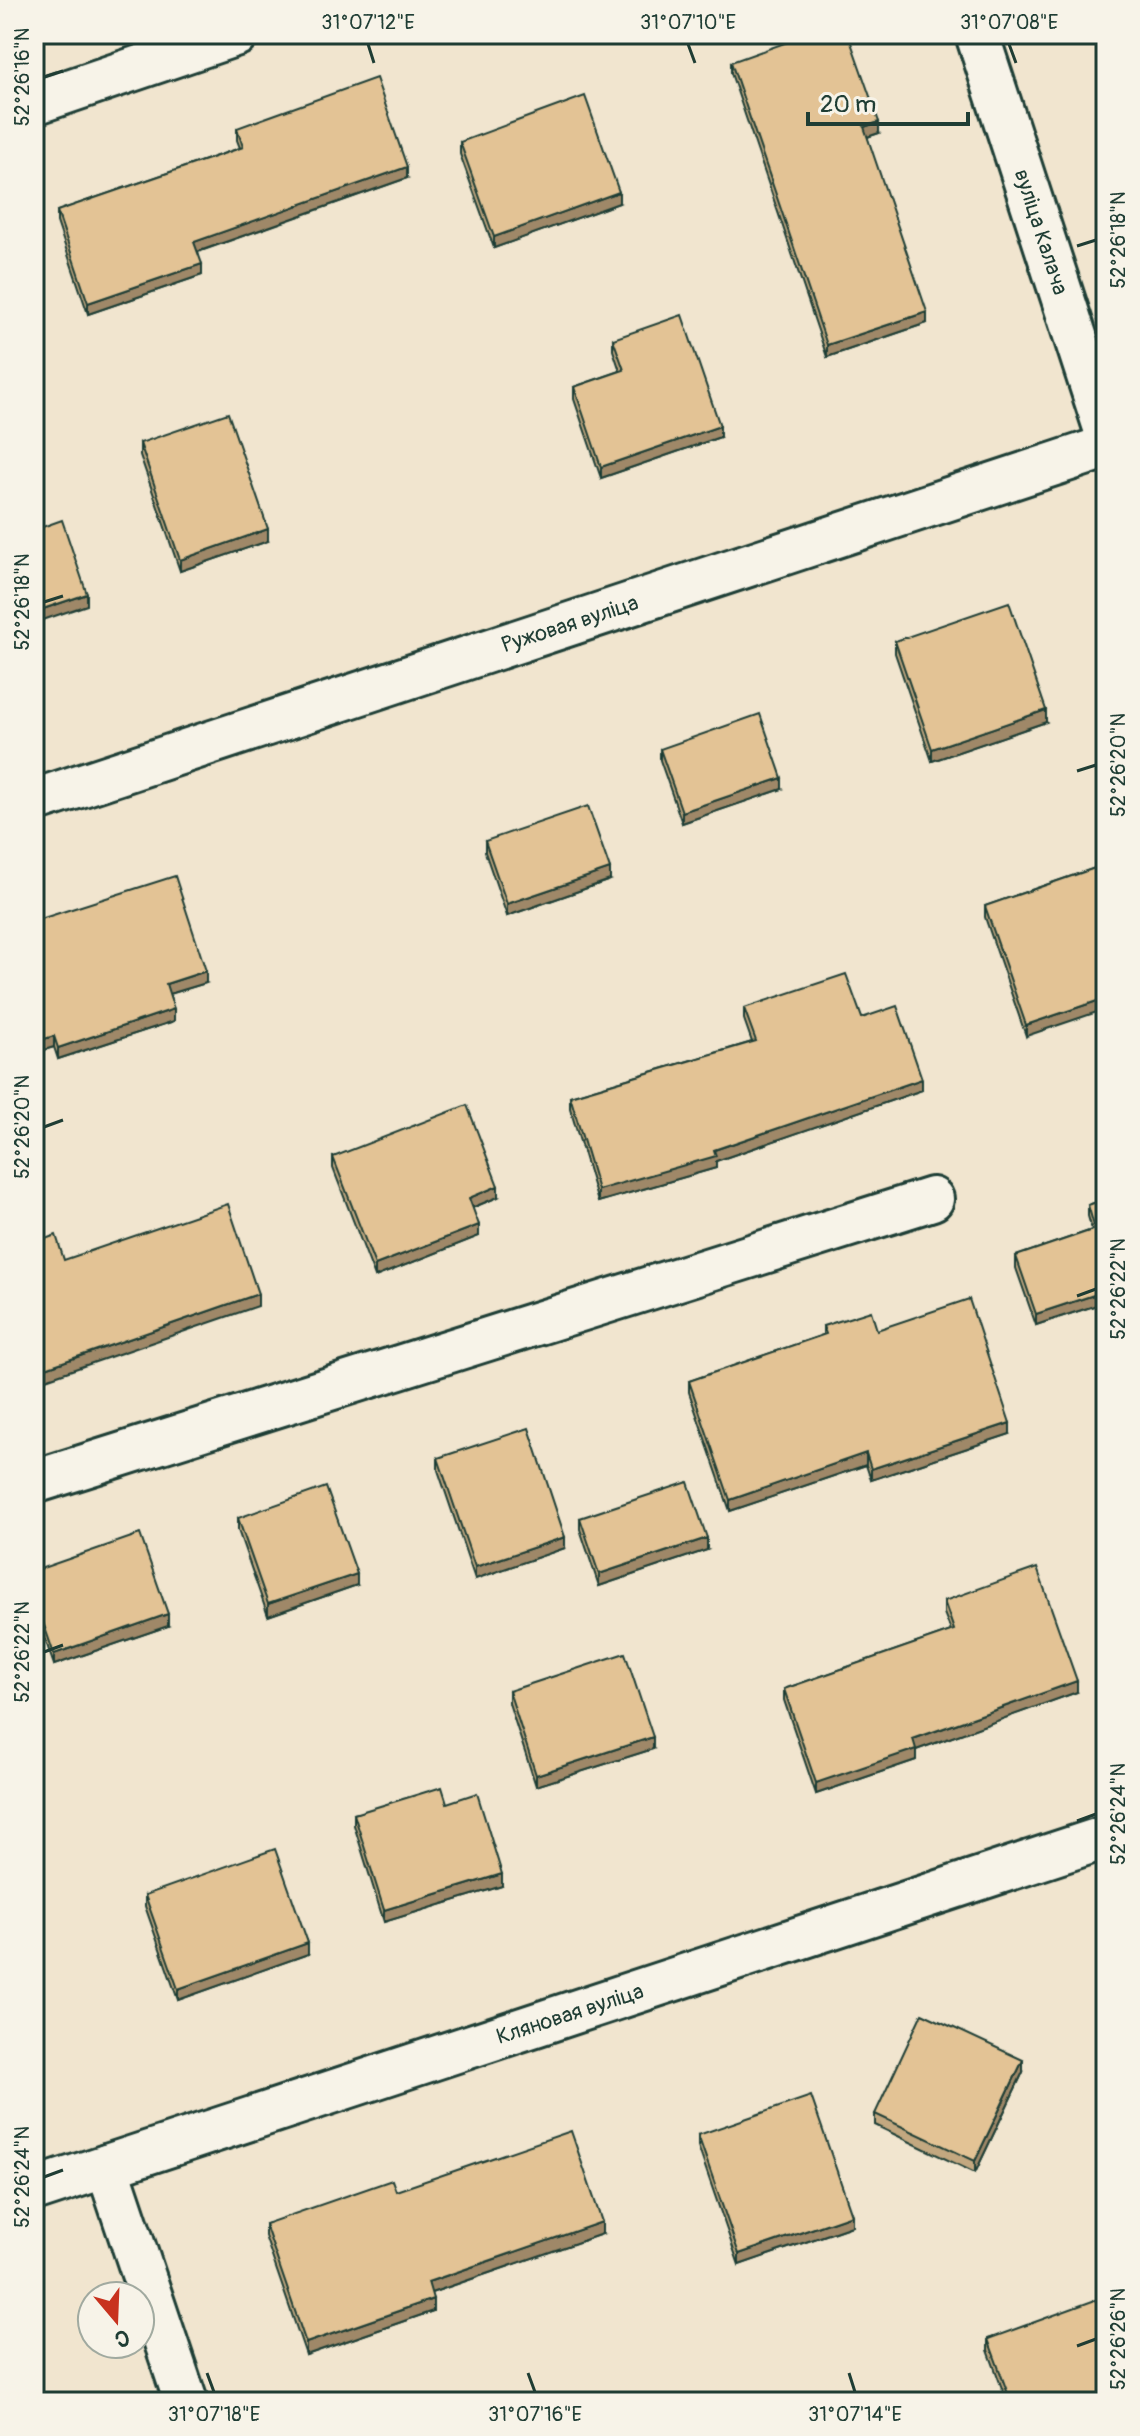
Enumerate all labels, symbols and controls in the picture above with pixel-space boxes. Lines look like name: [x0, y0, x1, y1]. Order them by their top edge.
text: 31°07'12"E: [321, 10, 415, 35]
text: 31°07'10"E: [640, 10, 736, 35]
text: 31°07'08"E: [960, 10, 1058, 35]
text: 52°26'16"N: [10, 28, 35, 126]
scale bar: [808, 76, 968, 126]
text: 20 m: [820, 90, 876, 119]
street label: вуліца Калача: [1008, 166, 1074, 298]
text: 52°26'18"N: [1106, 191, 1131, 289]
text: 52°26'18"N: [10, 553, 35, 651]
street label: Ружовая вуліца: [498, 589, 642, 659]
text: 52°26'20"N: [1106, 713, 1131, 817]
text: 52°26'20"N: [10, 1075, 35, 1179]
text: 52°26'22"N: [1106, 1238, 1131, 1340]
text: 52°26'22"N: [10, 1601, 35, 1703]
text: 52°26'24"N: [1106, 1763, 1131, 1865]
street label: Кляновая вуліца: [493, 1977, 647, 2051]
text: 52°26'24"N: [10, 2126, 35, 2228]
north arrow: [76, 2280, 156, 2360]
text: 52°26'26"N: [1106, 2288, 1131, 2390]
text: С: [111, 2323, 133, 2354]
text: 31°07'18"E: [168, 2402, 260, 2427]
text: 31°07'16"E: [488, 2402, 582, 2427]
text: 31°07'14"E: [808, 2402, 902, 2427]

